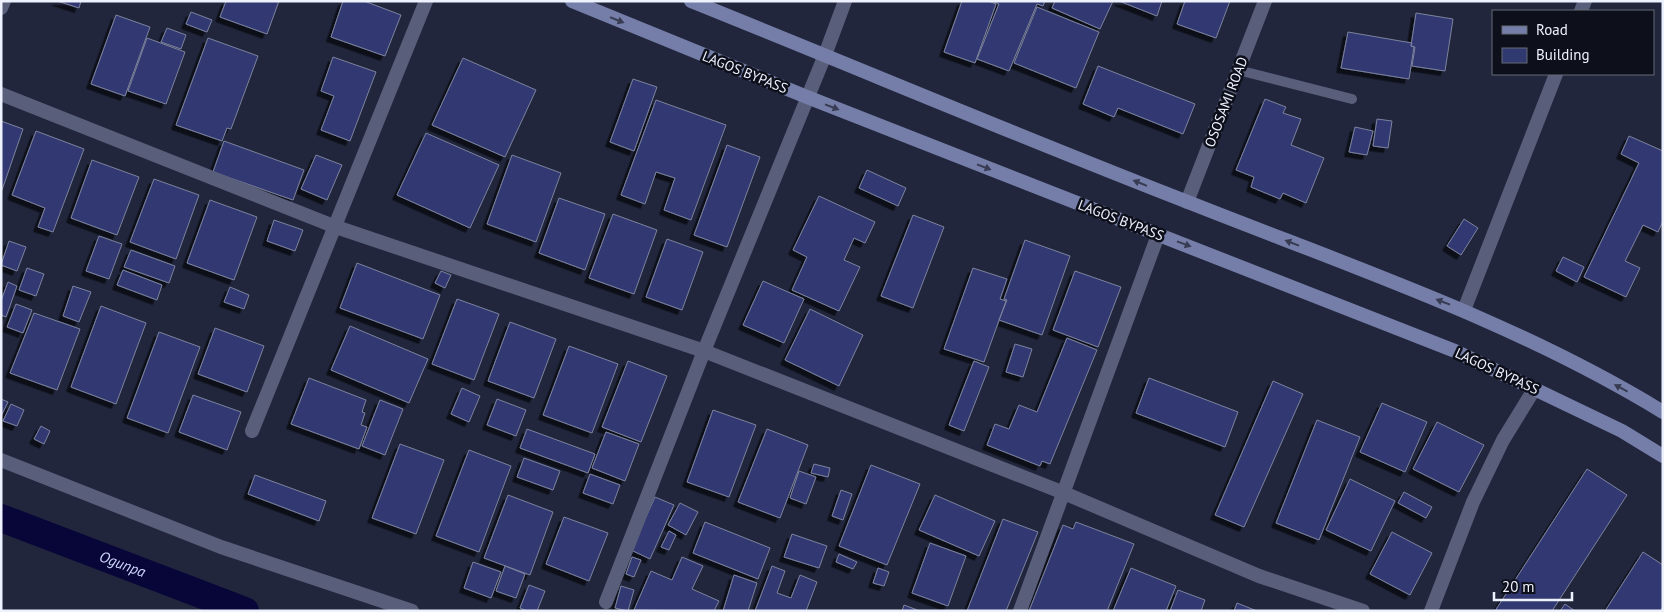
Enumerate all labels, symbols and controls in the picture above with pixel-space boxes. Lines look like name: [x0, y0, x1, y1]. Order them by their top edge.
legend: [1492, 10, 1654, 75]
one-way arrow: [610, 16, 624, 24]
text: Road: [1536, 20, 1568, 39]
text: Building: [1536, 45, 1590, 64]
street label: LAGOS BYPASS: [700, 47, 790, 97]
street label: OSOSAMI ROAD: [1201, 54, 1251, 150]
one-way arrow: [825, 104, 840, 112]
one-way arrow: [977, 163, 992, 171]
one-way arrow: [1133, 179, 1147, 187]
street label: LAGOS BYPASS: [1076, 195, 1166, 245]
one-way arrow: [1284, 239, 1299, 246]
one-way arrow: [1177, 241, 1192, 248]
one-way arrow: [1435, 298, 1450, 306]
street label: LAGOS BYPASS: [1452, 344, 1542, 398]
one-way arrow: [1613, 384, 1628, 392]
water label: Ogunpa: [97, 546, 149, 581]
scale bar: [1494, 570, 1572, 602]
text: 20 m: [1502, 577, 1535, 596]

